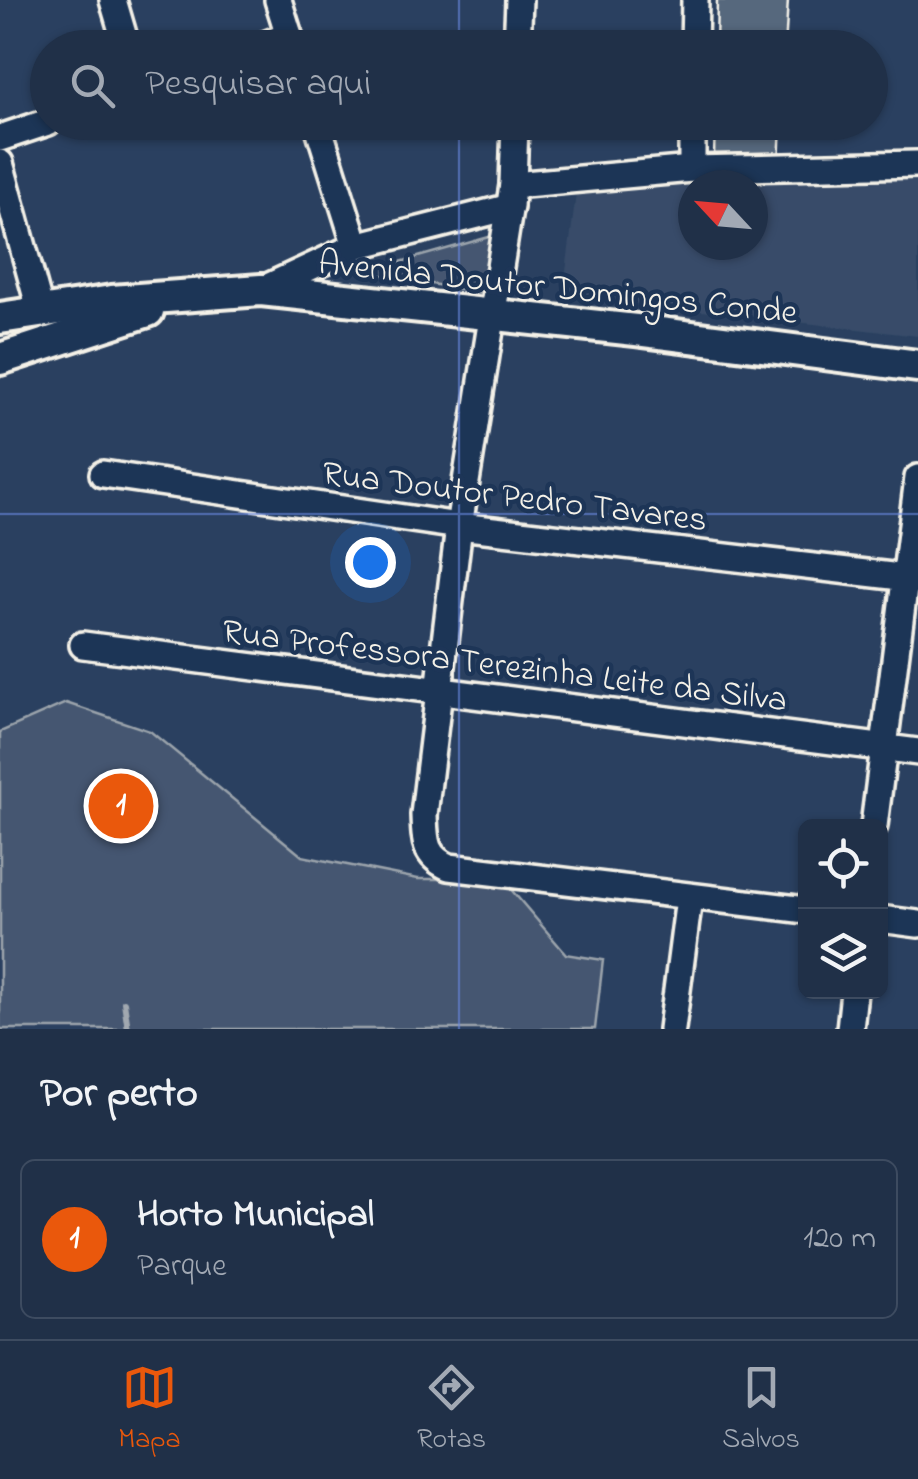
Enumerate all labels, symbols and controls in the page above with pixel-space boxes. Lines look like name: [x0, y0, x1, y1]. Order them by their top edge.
search box: [30, 30, 888, 140]
text: Pesquisar aqui: [145, 57, 371, 113]
icon: search: [65, 58, 120, 113]
north arrow: [678, 170, 768, 260]
street label: Avenida Doutor Domingos Conde: [316, 239, 800, 340]
street label: Rua Doutor Pedro Tavares: [319, 450, 710, 547]
your location: [345, 537, 396, 588]
street label: Rua Professora Terezinha Leite da Silva: [219, 608, 790, 727]
pin: 1: [88, 768, 154, 844]
map controls: [798, 819, 888, 999]
button: locate: [798, 819, 888, 909]
button: layers: [798, 909, 888, 999]
text: Por perto: [40, 1064, 198, 1125]
text: Horto Municipal: [137, 1188, 374, 1244]
text: 1: [69, 1216, 80, 1263]
text: 120 m: [803, 1216, 876, 1263]
text: Parque: [137, 1244, 227, 1291]
tab: Mapa: [118, 1360, 181, 1461]
tab: Rotas: [417, 1360, 486, 1461]
tab: Salvos: [722, 1360, 800, 1461]

